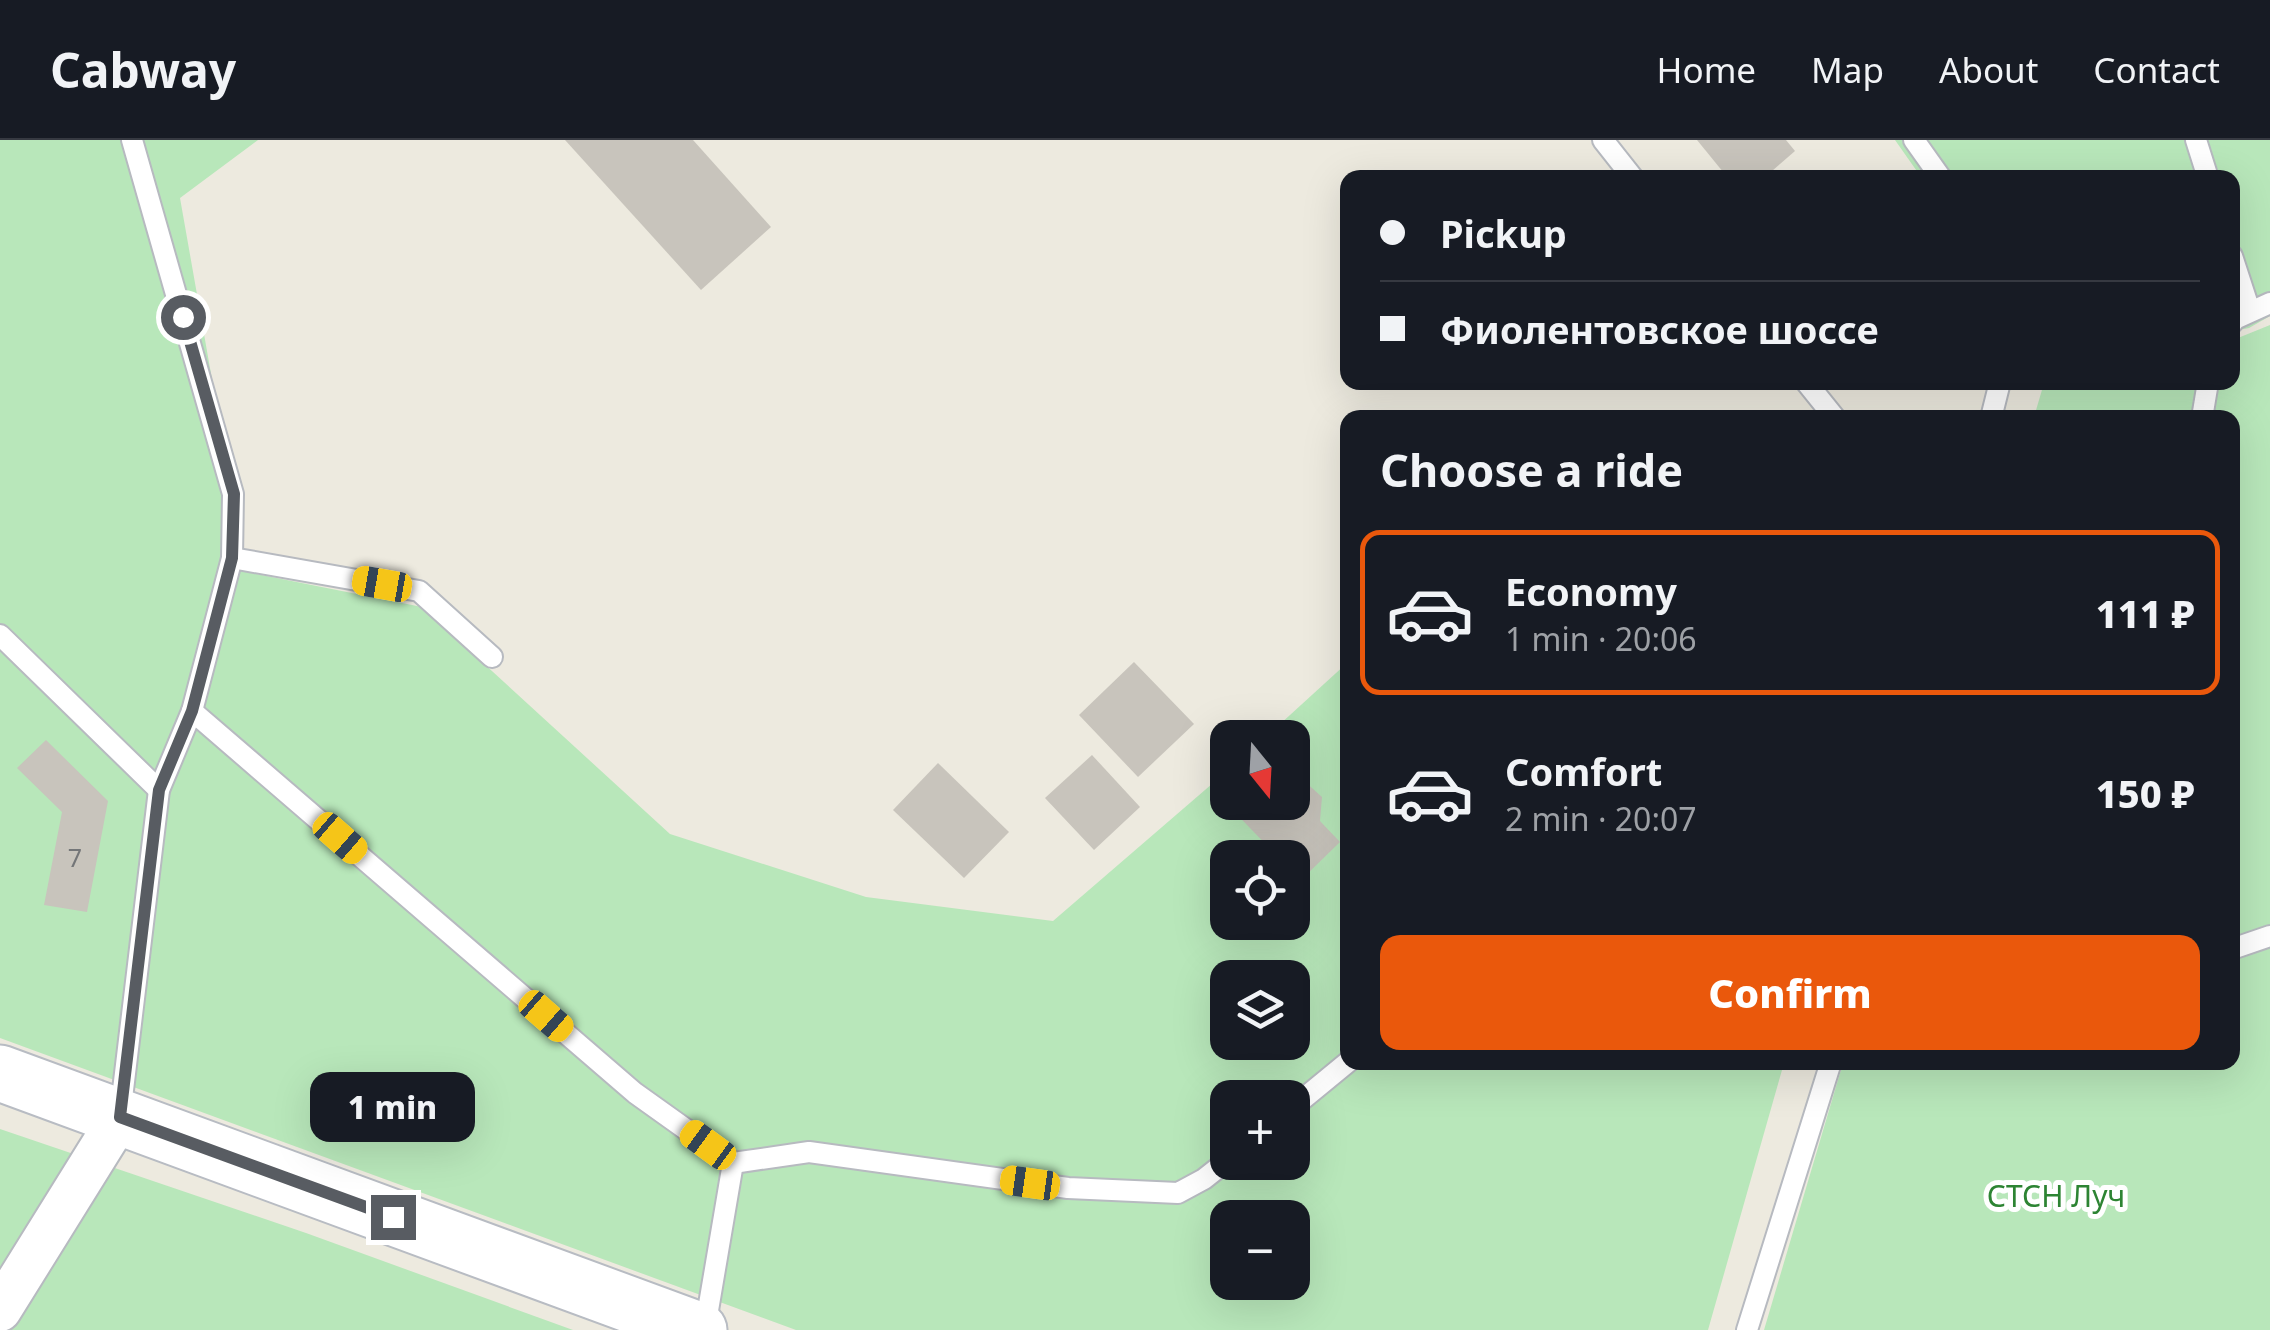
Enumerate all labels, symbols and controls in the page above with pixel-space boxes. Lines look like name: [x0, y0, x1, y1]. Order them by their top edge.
text: Cabway: [50, 37, 236, 102]
text: Home: [1657, 46, 1756, 93]
text: Map: [1811, 46, 1884, 93]
text: About: [1939, 46, 2038, 93]
text: Contact: [2093, 46, 2220, 93]
text: Pickup: [1440, 207, 1567, 259]
route start: [161, 295, 206, 340]
text: Фиолентовское шоссе: [1440, 303, 1879, 355]
text: Choose a ride: [1380, 439, 1683, 500]
car: [350, 564, 414, 604]
text: Economy: [1505, 565, 1677, 617]
icon: car: [1385, 568, 1475, 658]
text: 111 ₽: [2096, 587, 2195, 639]
text: 1 min · 20:06: [1505, 617, 1697, 660]
north arrow: [1210, 720, 1310, 820]
map controls: [1210, 720, 1310, 1300]
text: Comfort: [1505, 745, 1662, 797]
icon: car: [1385, 748, 1475, 838]
text: 150 ₽: [2096, 767, 2195, 819]
text: 2 min · 20:07: [1505, 797, 1697, 840]
car: [308, 807, 372, 869]
house number: 7: [68, 840, 82, 874]
button: locate: [1210, 840, 1310, 940]
button: Confirm: [1380, 935, 2200, 1050]
button: layers: [1210, 960, 1310, 1060]
car: [514, 985, 578, 1047]
callout: 1 min: [310, 1072, 476, 1142]
button: +: [1210, 1080, 1310, 1180]
text: 1 min: [348, 1085, 437, 1128]
car: [675, 1115, 741, 1175]
car: [998, 1164, 1062, 1202]
park label: СТСН Луч: [1987, 1175, 2125, 1216]
route end: [371, 1195, 416, 1240]
button: −: [1210, 1200, 1310, 1300]

